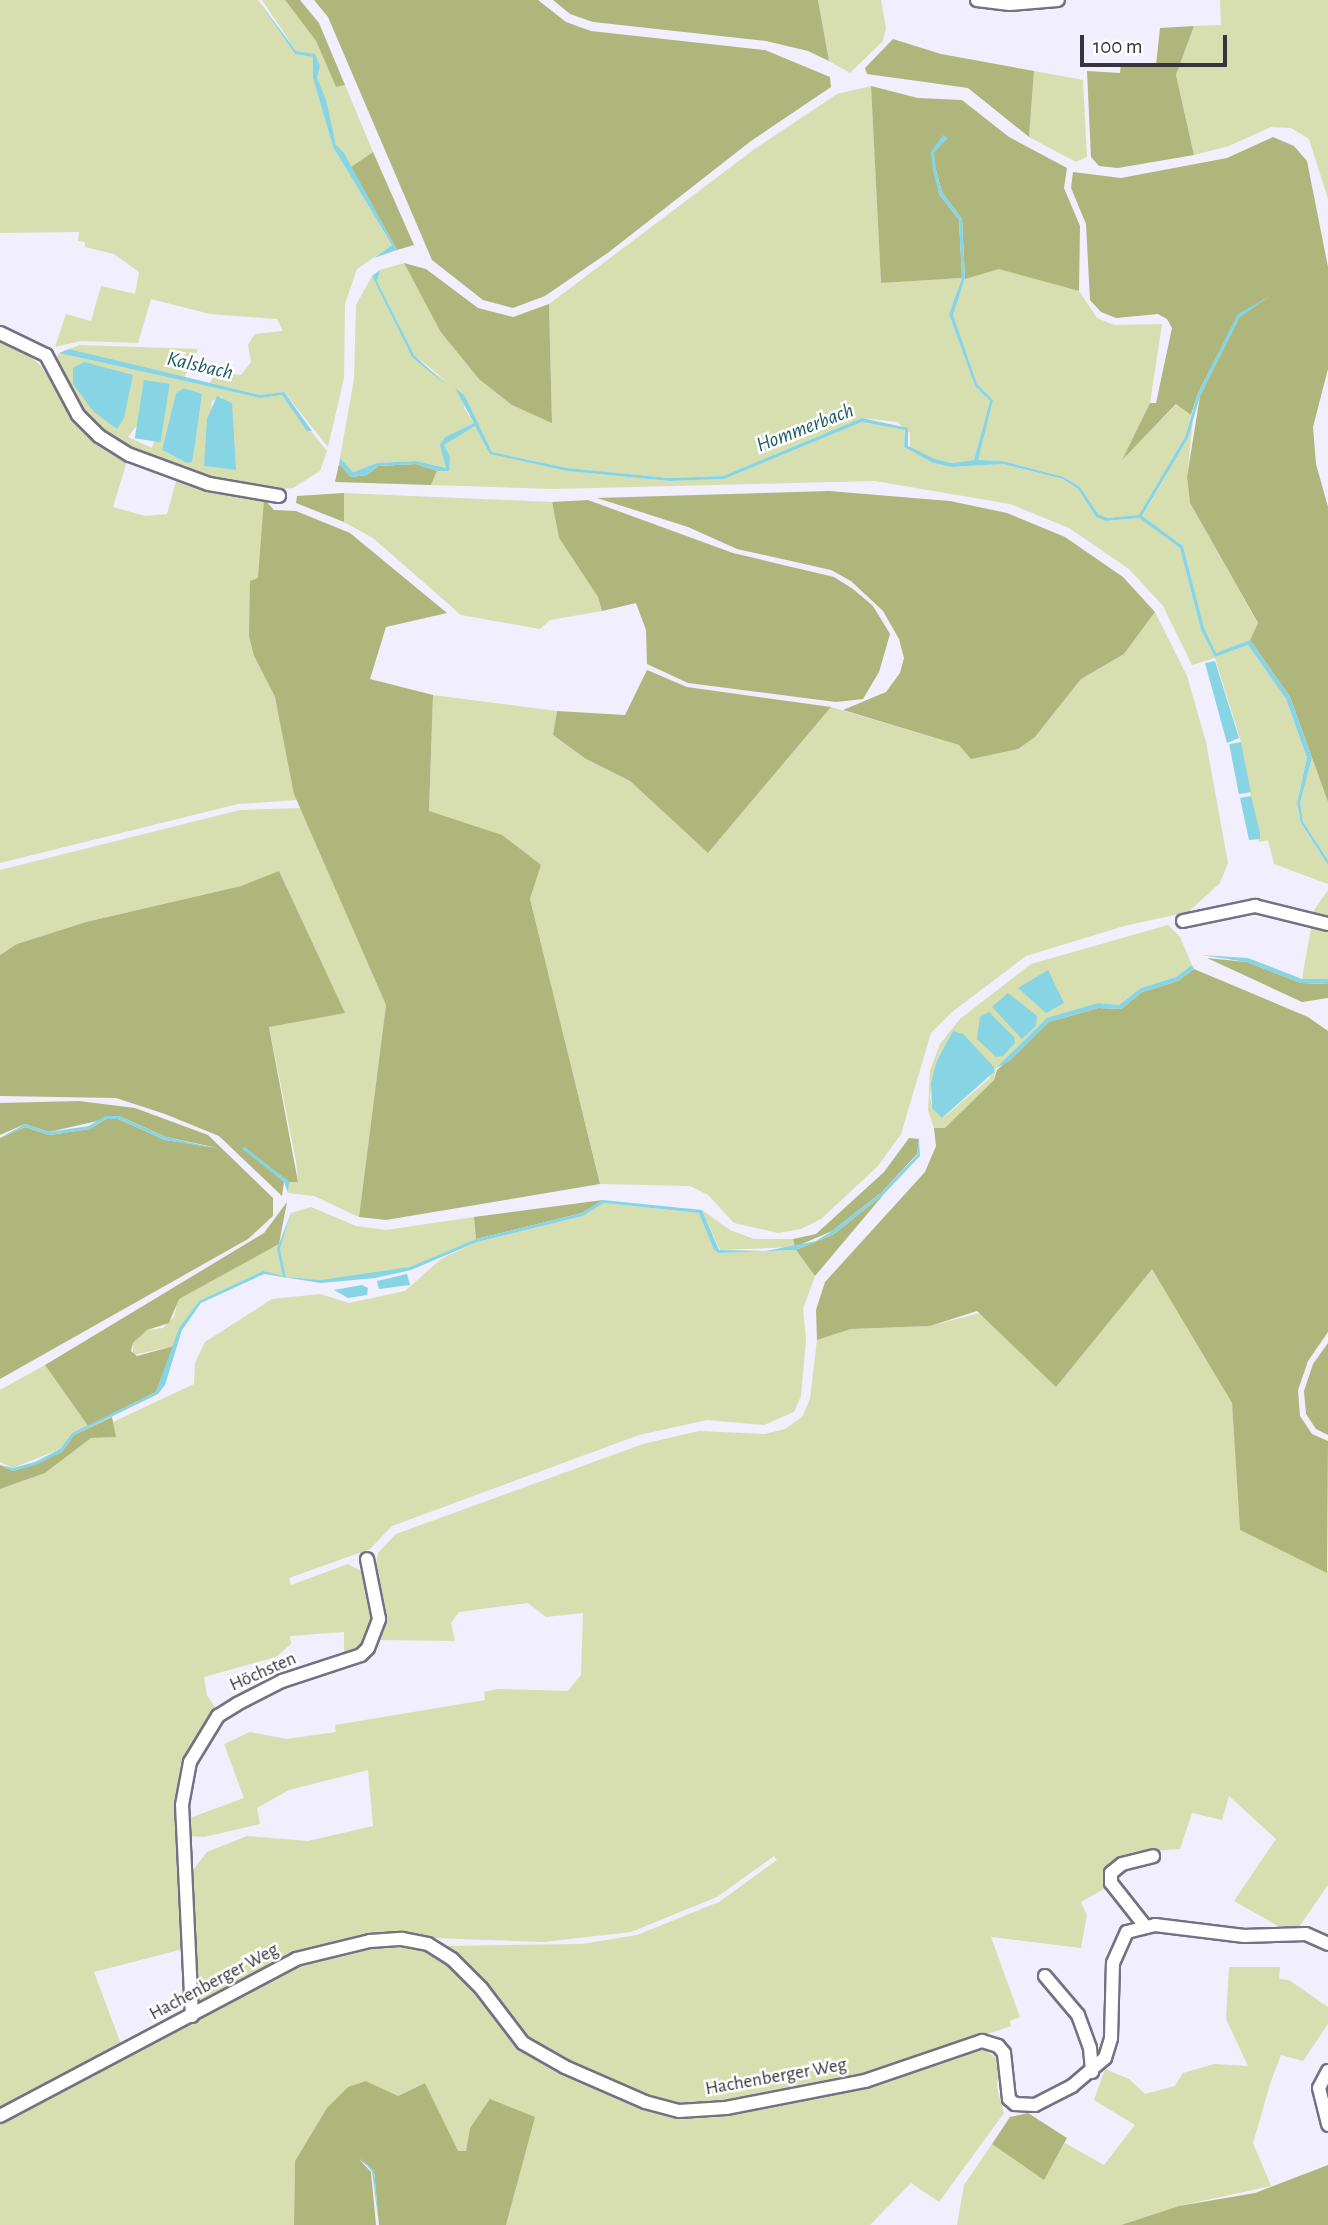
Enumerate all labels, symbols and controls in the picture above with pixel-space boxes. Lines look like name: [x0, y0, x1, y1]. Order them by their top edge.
scale bar: [1083, 21, 1230, 65]
text: 100 m: [1093, 36, 1143, 57]
water label: Kalsbach: [165, 346, 235, 386]
water label: Hommerbach: [753, 398, 857, 458]
street label: Höchsten: [226, 1647, 300, 1697]
street label: Hachenberger Weg: [146, 1938, 282, 2026]
street label: Hachenberger Weg: [704, 2053, 848, 2101]

